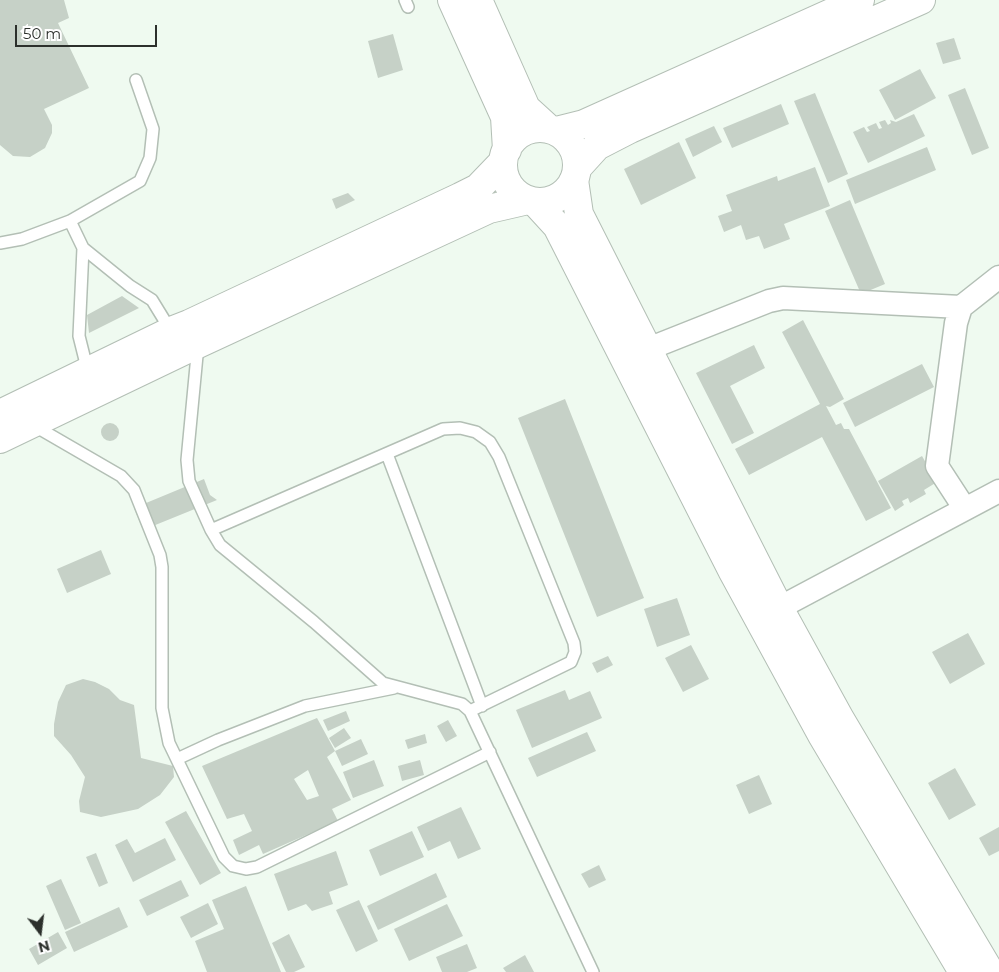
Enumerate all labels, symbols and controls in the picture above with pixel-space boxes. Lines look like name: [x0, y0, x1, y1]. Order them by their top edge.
scale bar: [18, 15, 160, 47]
text: 50 m: [23, 24, 61, 43]
north arrow: [15, 907, 65, 957]
text: N: [36, 936, 52, 957]

